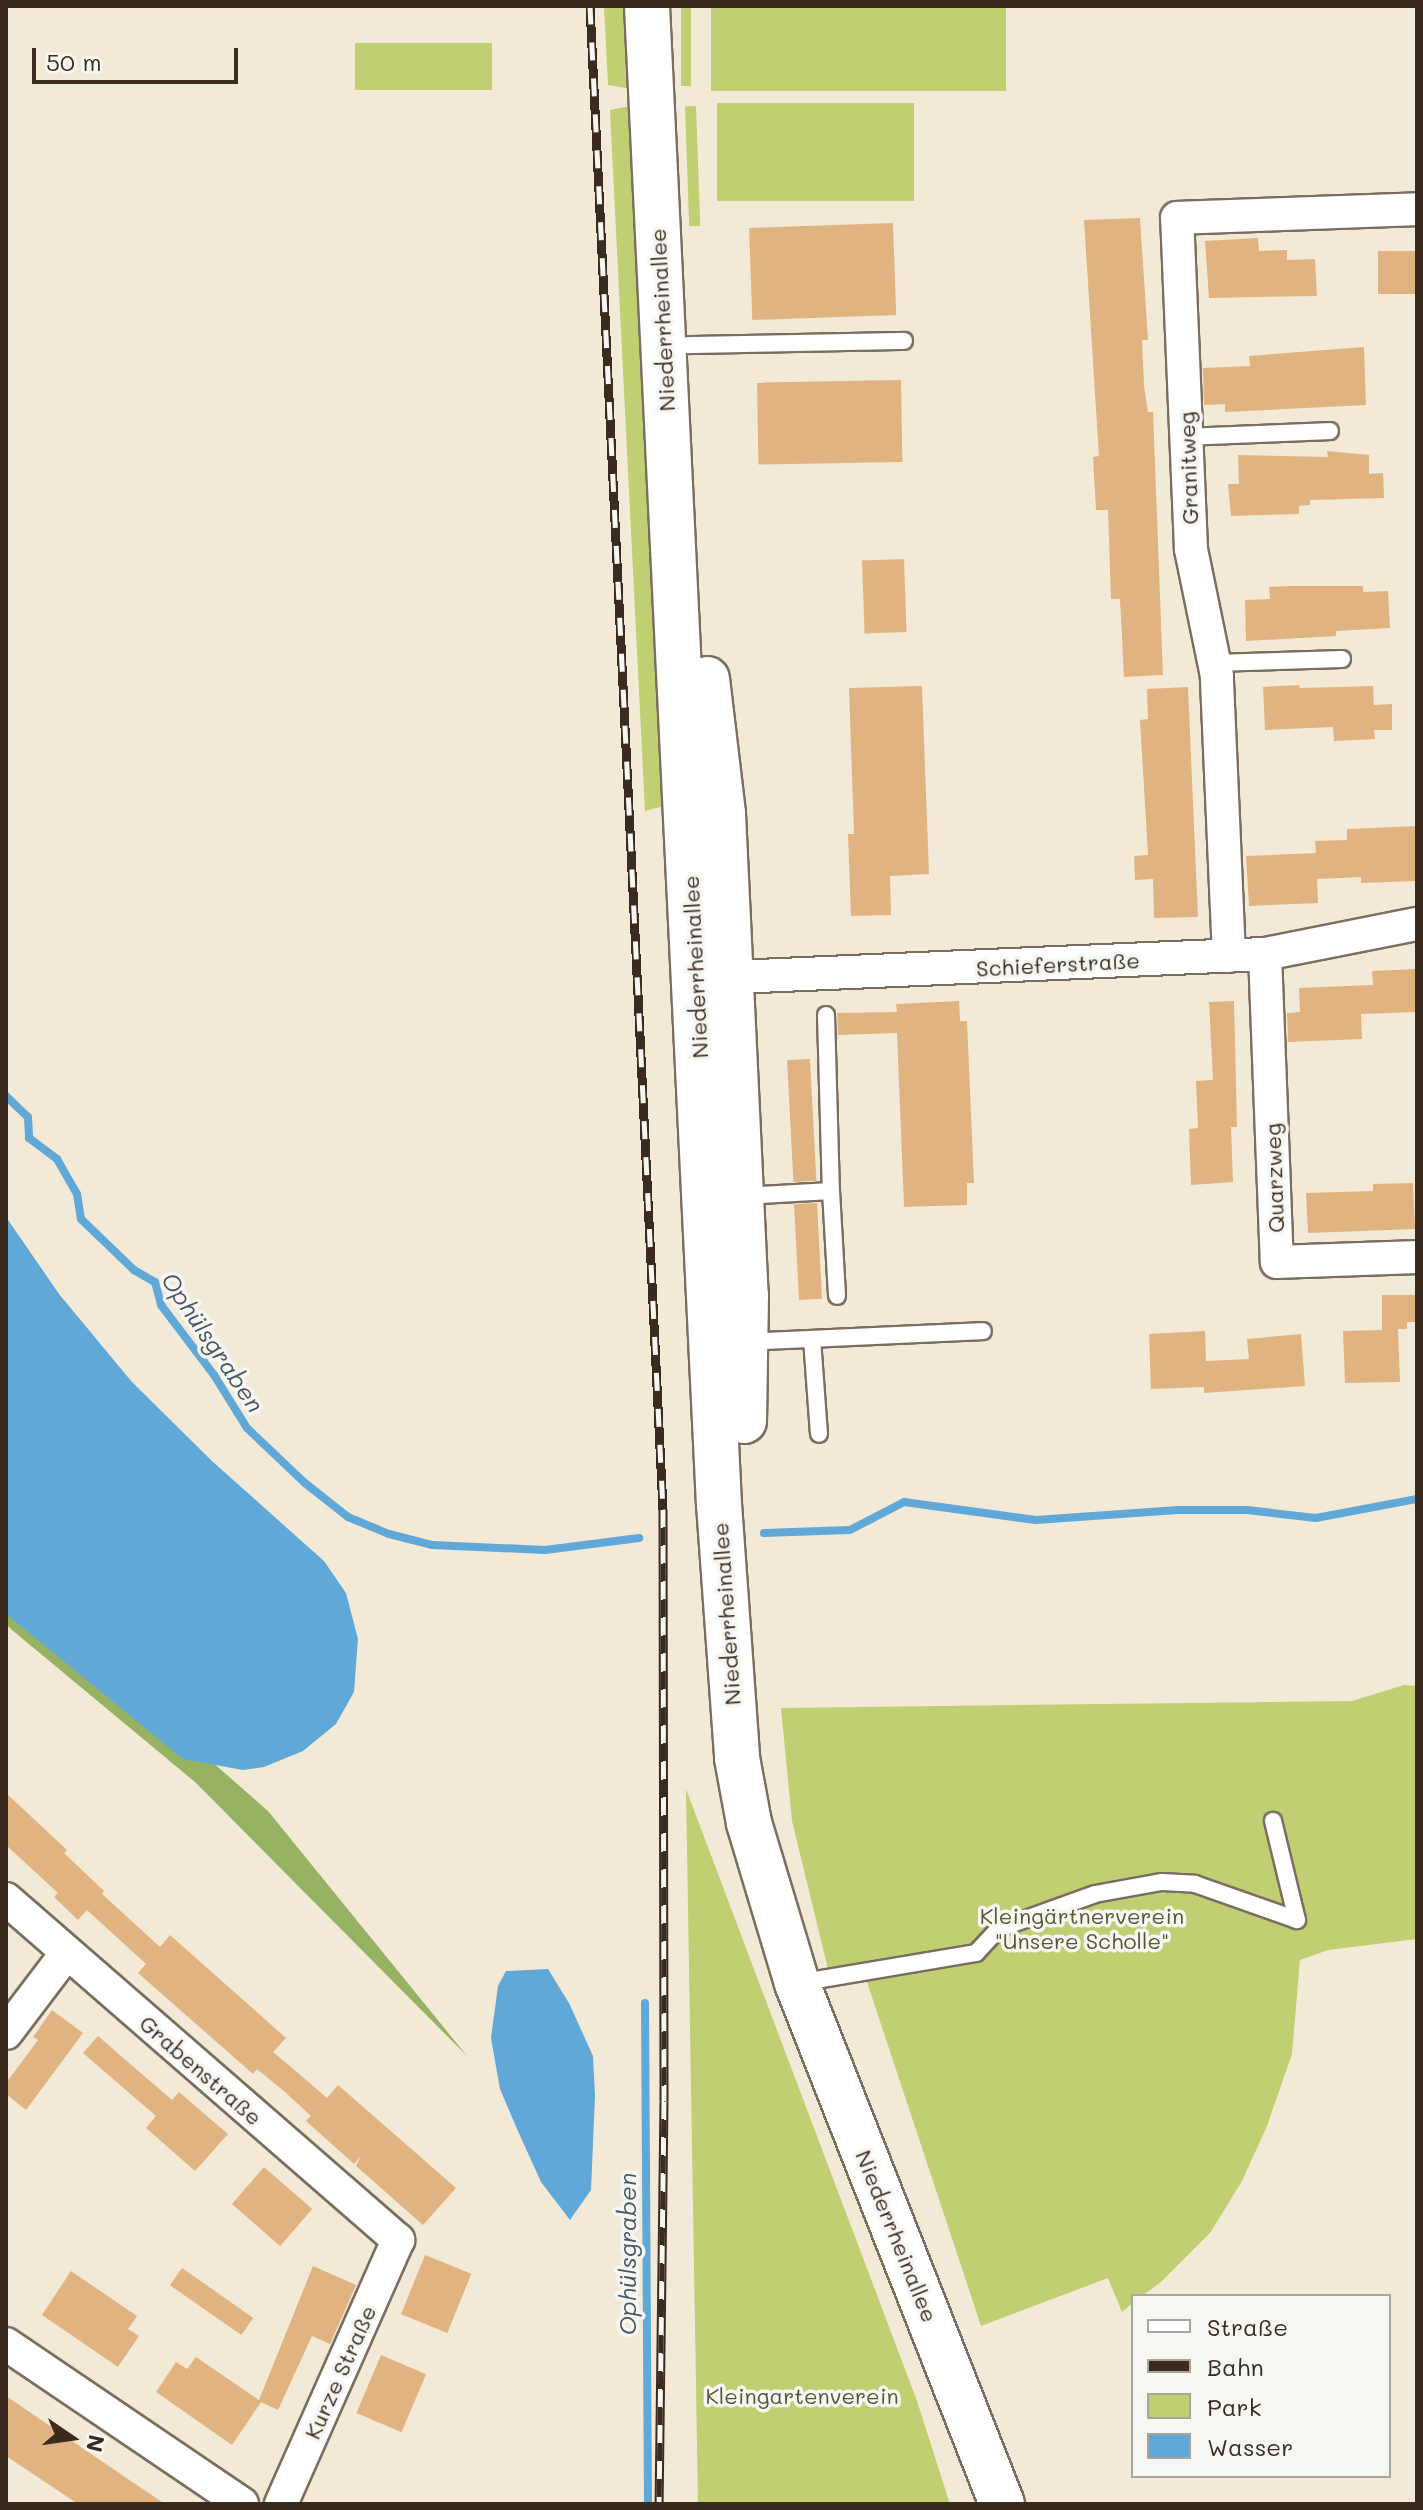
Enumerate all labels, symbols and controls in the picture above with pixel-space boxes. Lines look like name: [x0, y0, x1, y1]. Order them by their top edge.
scale bar: [36, 32, 242, 82]
text: 50 m: [46, 46, 102, 77]
street label: Niederrheinallee: [644, 228, 680, 412]
street label: Granitweg: [1173, 411, 1203, 525]
street label: Niederrheinallee: [677, 875, 713, 1059]
street label: Schieferstraße: [975, 947, 1141, 981]
street label: Quarzweg: [1259, 1123, 1289, 1233]
water label: Ophülsgraben: [156, 1267, 270, 1417]
street label: Niederrheinallee: [706, 1522, 746, 1706]
park label: Kleingärtnerverein "Unsere Scholle": [980, 1902, 1184, 1954]
street label: Grabenstraße: [134, 2010, 268, 2130]
street label: Niederrheinallee: [850, 2146, 944, 2326]
water label: Ophülsgraben: [613, 2173, 641, 2335]
legend: [1131, 2294, 1391, 2478]
street label: Kurze Straße: [299, 2301, 381, 2443]
text: Straße: [1207, 2311, 1288, 2342]
text: Bahn: [1207, 2351, 1264, 2382]
park label: Kleingartenverein: [705, 2383, 899, 2409]
text: Park: [1207, 2391, 1261, 2422]
north arrow: [32, 2398, 112, 2478]
text: Wasser: [1207, 2431, 1293, 2462]
text: N: [80, 2432, 112, 2455]

